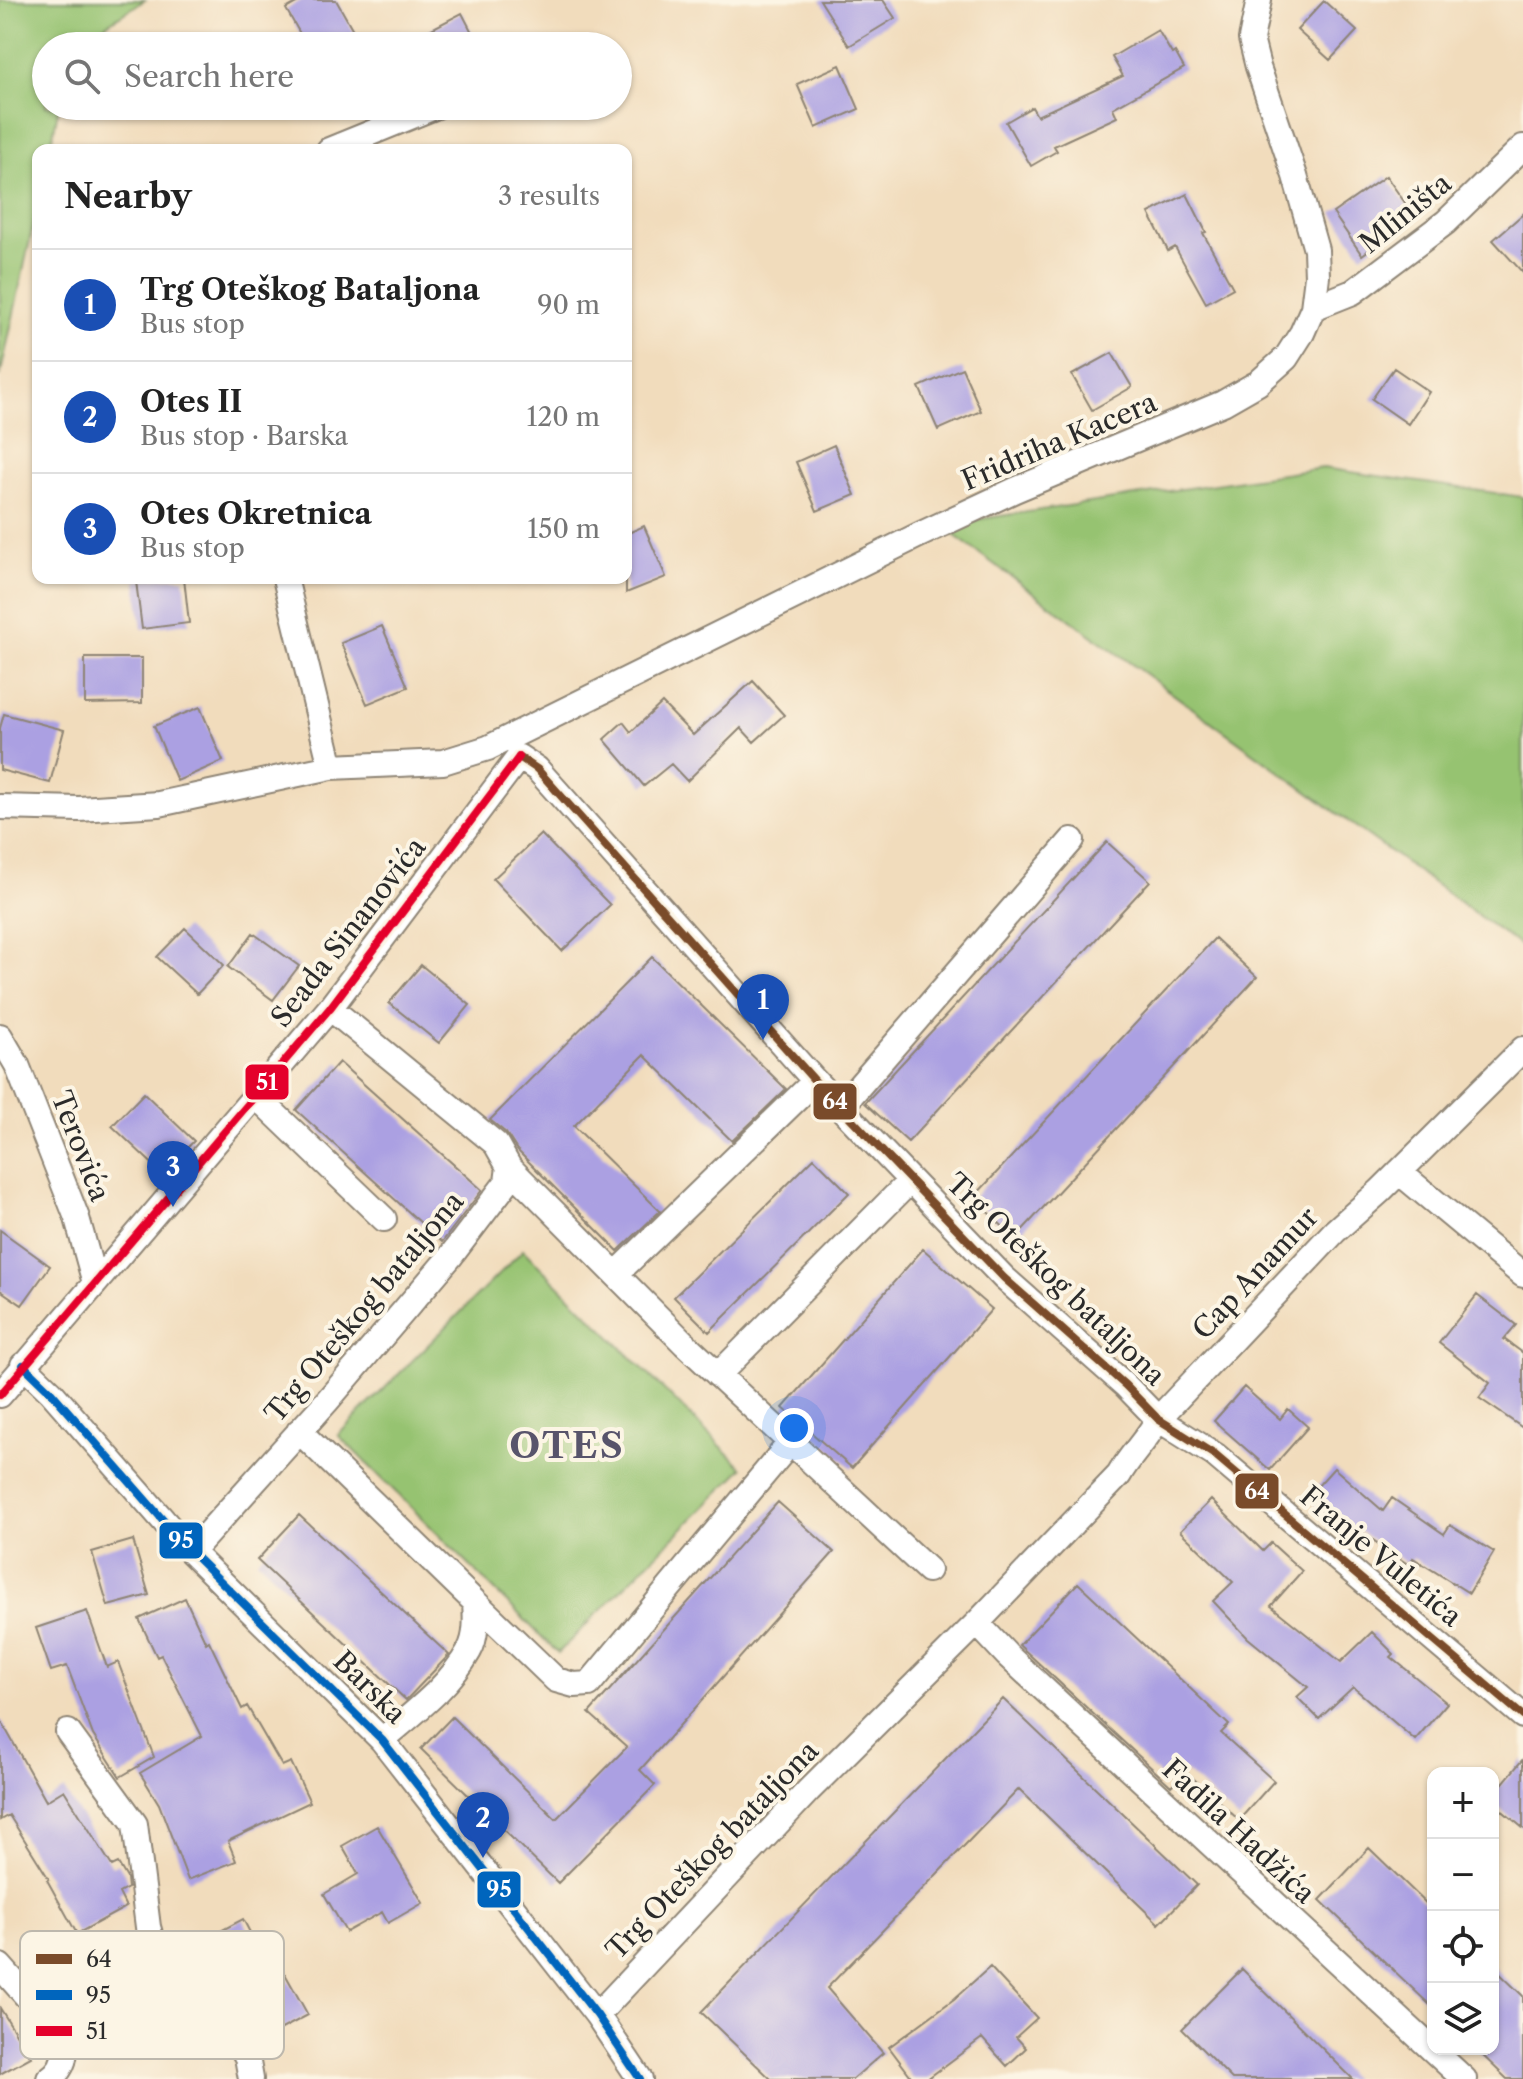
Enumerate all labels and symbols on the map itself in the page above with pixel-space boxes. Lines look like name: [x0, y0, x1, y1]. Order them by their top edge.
street label: Mliništa: [1352, 166, 1458, 260]
street label: Fridriha Kacera: [956, 385, 1162, 497]
street label: Seada Sinanovića: [263, 830, 433, 1034]
pin: 1: [737, 974, 789, 1040]
line badge: 51: [244, 1063, 290, 1101]
text: 51: [256, 1069, 278, 1096]
line badge: 64: [812, 1082, 858, 1121]
street label: Terovića: [44, 1086, 118, 1206]
text: 64: [822, 1088, 848, 1115]
pin: 3: [147, 1141, 199, 1207]
street label: Trg Oteškog bataljona: [940, 1166, 1173, 1392]
street label: Trg Oteškog bataljona: [258, 1185, 471, 1429]
street label: Cap Anamur: [1185, 1200, 1325, 1346]
your location: [774, 1408, 814, 1448]
district label: OTES: [509, 1423, 625, 1467]
line badge: 64: [1234, 1472, 1280, 1510]
text: 64: [1244, 1478, 1270, 1505]
street label: Franje Vuletića: [1293, 1479, 1469, 1633]
line badge: 95: [158, 1521, 204, 1560]
text: 95: [168, 1527, 194, 1554]
street label: Barska: [327, 1644, 414, 1731]
street label: Trg Oteškog bataljona: [599, 1733, 825, 1966]
street label: Fadila Hadžića: [1156, 1752, 1322, 1910]
pin: 2: [457, 1792, 509, 1858]
line badge: 95: [476, 1870, 522, 1909]
text: 95: [486, 1876, 512, 1903]
legend: [20, 1931, 284, 2059]
text: 64: [86, 1946, 112, 1973]
text: 95: [86, 1982, 111, 2009]
text: 51: [86, 2018, 107, 2045]

